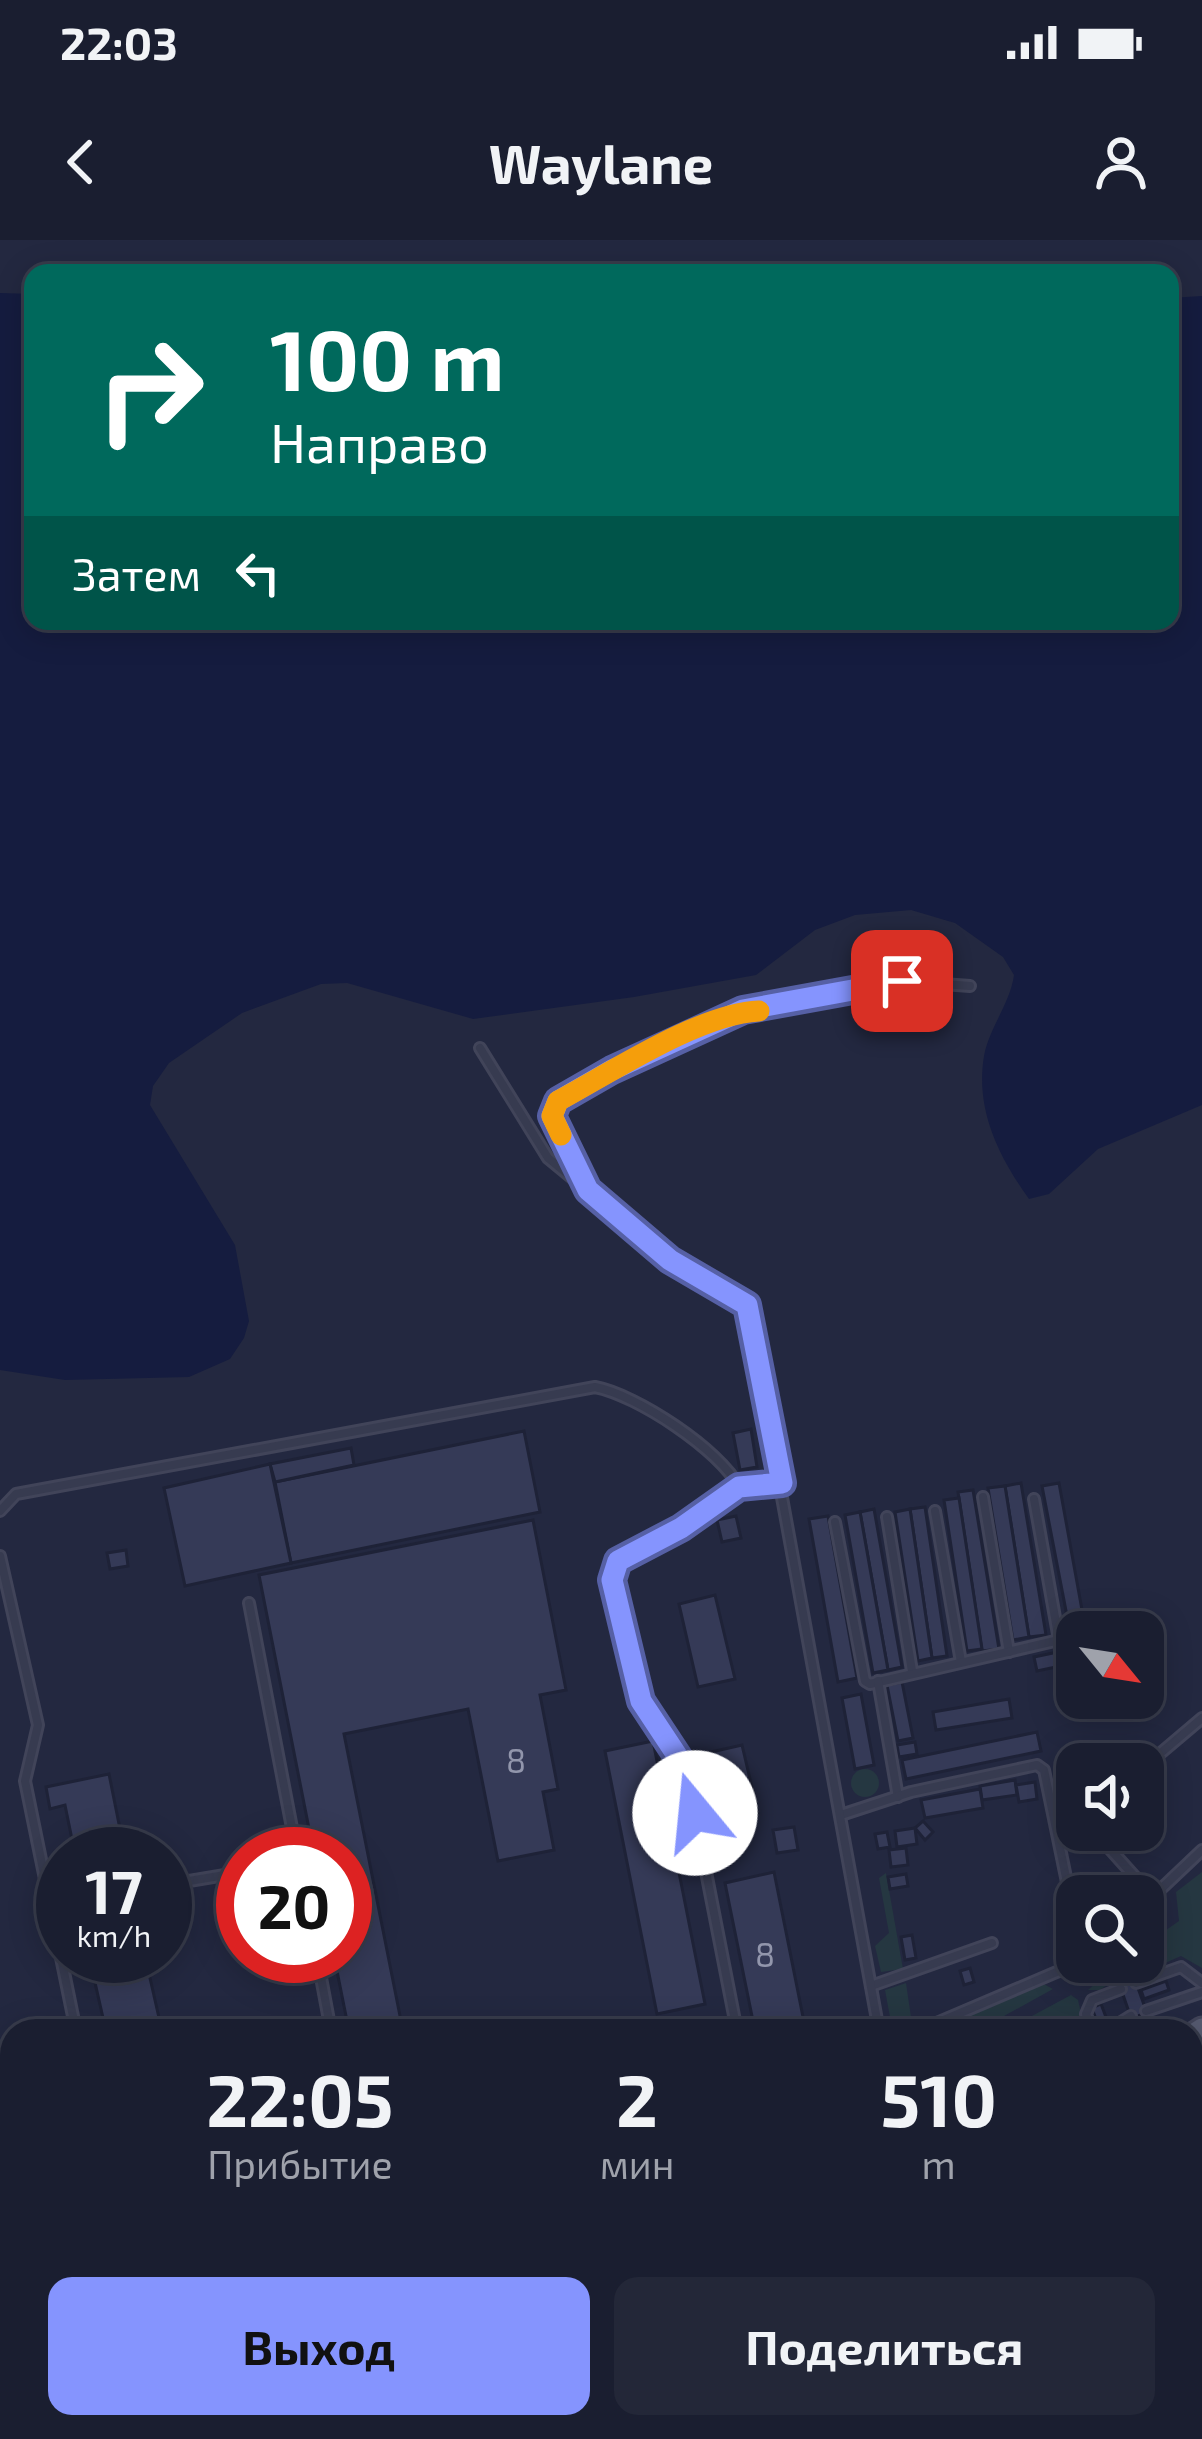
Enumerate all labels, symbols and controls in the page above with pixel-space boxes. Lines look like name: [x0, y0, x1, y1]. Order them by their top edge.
text: 22:03: [60, 15, 178, 69]
icon: back: [48, 129, 114, 195]
icon: person: [1088, 129, 1154, 195]
text: Waylane: [489, 130, 713, 195]
text: 100 m: [270, 307, 504, 408]
icon: right: [72, 312, 228, 468]
text: Направо: [270, 409, 489, 474]
icon: left: [225, 540, 291, 606]
text: Затем: [72, 546, 201, 600]
pin: [851, 930, 953, 1032]
icon: arrive: [869, 948, 935, 1014]
north arrow: [1056, 1611, 1164, 1719]
map controls: [1056, 1611, 1164, 1983]
house number: 8: [506, 1740, 526, 1780]
button: sound: [1056, 1743, 1164, 1851]
position arrow: [632, 1750, 758, 1876]
speed limit sign: 20: [216, 1827, 372, 1983]
text: 17: [85, 1854, 143, 1926]
button: search: [1056, 1875, 1164, 1983]
text: km/h: [77, 1917, 151, 1953]
house number: 8: [755, 1934, 775, 1974]
text: 22:05: [206, 2055, 394, 2141]
text: 2: [616, 2055, 658, 2141]
text: 510: [881, 2055, 997, 2141]
text: Прибытие: [207, 2140, 392, 2187]
text: мин: [600, 2140, 674, 2187]
text: m: [922, 2140, 956, 2187]
button: Выход: [48, 2277, 590, 2415]
button: Поделиться: [614, 2277, 1155, 2415]

